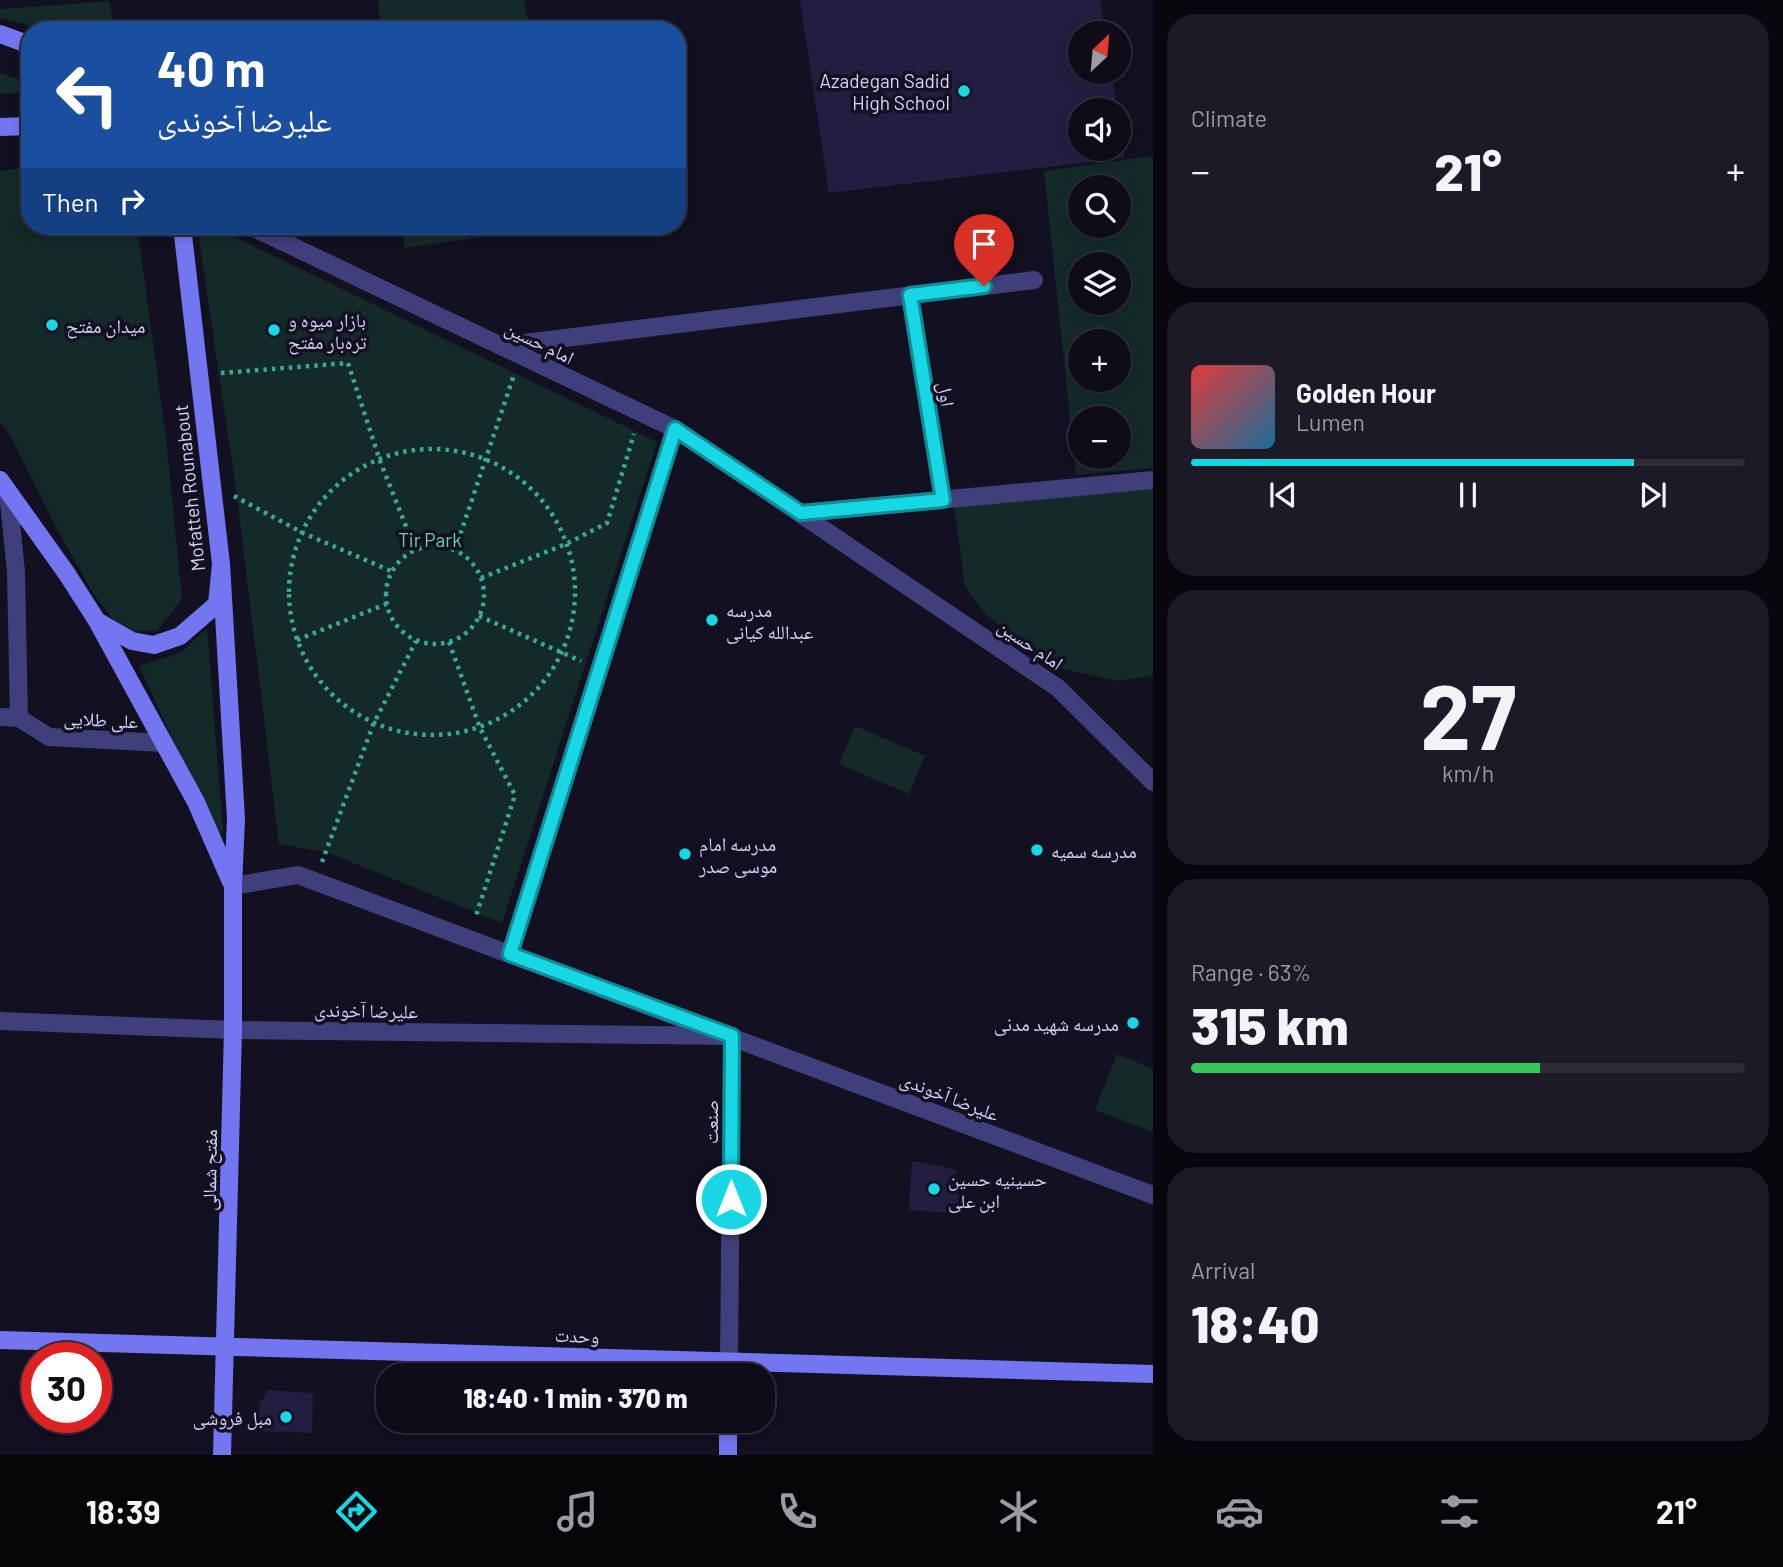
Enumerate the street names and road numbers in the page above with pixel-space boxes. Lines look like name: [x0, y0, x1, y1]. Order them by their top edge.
street label: امام حسین: [501, 316, 578, 371]
street label: اول: [933, 380, 960, 408]
street label: Mofatteh Rounabout: [169, 404, 209, 572]
street label: امام حسین: [992, 614, 1068, 677]
street label: علی طلایی: [63, 706, 139, 733]
street label: علیرضا آخوندی: [314, 998, 418, 1023]
street label: علیرضا آخوندی: [897, 1067, 1003, 1126]
street label: صنعت: [699, 1100, 722, 1144]
street label: مفتح شمالی: [197, 1129, 223, 1211]
street label: وحدت: [554, 1323, 600, 1348]

